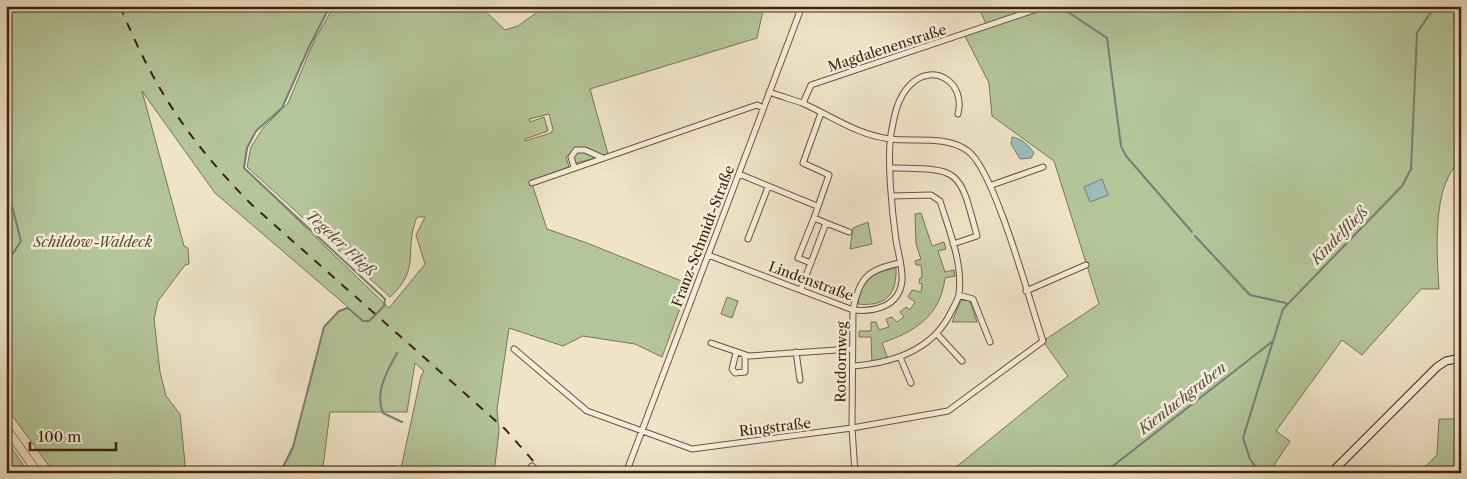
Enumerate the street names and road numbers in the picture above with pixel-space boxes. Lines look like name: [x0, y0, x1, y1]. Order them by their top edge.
street label: Magdalenenstraße: [825, 20, 949, 76]
street label: Franz-Schmidt-Straße: [668, 162, 738, 309]
street label: Lindenstraße: [766, 257, 856, 305]
street label: Rotdornweg: [831, 320, 851, 403]
street label: Ringstraße: [738, 414, 812, 440]

